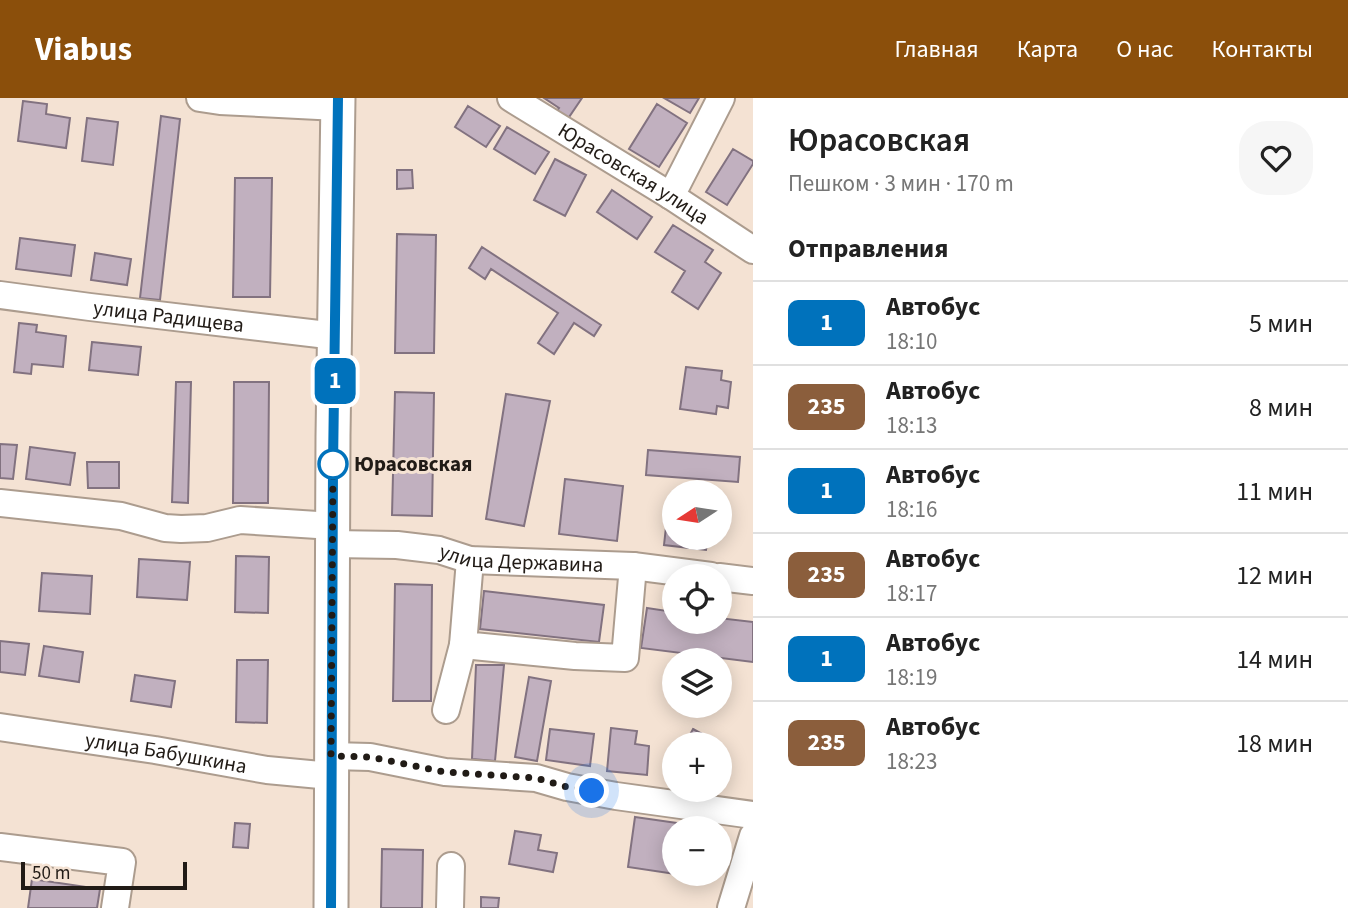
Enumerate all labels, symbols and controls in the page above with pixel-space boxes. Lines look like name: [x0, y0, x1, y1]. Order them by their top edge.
text: Viabus: [35, 26, 132, 73]
text: Главная: [894, 32, 979, 67]
text: Карта: [1017, 32, 1078, 67]
text: О нас: [1116, 32, 1173, 67]
text: Контакты: [1211, 32, 1313, 67]
street label: Юрасовская улица: [552, 115, 715, 232]
text: Юрасовская: [788, 117, 970, 164]
button: heart: [1239, 121, 1313, 195]
text: Пешком · 3 мин · 170 m: [788, 167, 1014, 200]
text: Отправления: [788, 230, 948, 267]
text: Автобус: [886, 288, 980, 325]
street label: улица Радищева: [92, 293, 246, 340]
text: 1: [820, 305, 833, 340]
text: 5 мин: [1249, 305, 1313, 342]
text: 18:10: [886, 325, 937, 358]
line badge: 1: [312, 358, 358, 404]
text: 1: [329, 363, 341, 398]
text: Автобус: [886, 372, 980, 409]
text: 235: [807, 389, 846, 424]
text: 8 мин: [1249, 389, 1313, 426]
text: 18:13: [886, 409, 937, 442]
marker: Юрасовская: [318, 449, 348, 479]
place label: Юрасовская: [354, 449, 472, 479]
text: Автобус: [886, 456, 980, 493]
text: 1: [820, 473, 833, 508]
text: 11 мин: [1236, 473, 1313, 510]
north arrow: [662, 480, 732, 550]
map controls: [662, 480, 732, 886]
text: 18:16: [886, 493, 937, 526]
street label: улица Державина: [436, 536, 604, 580]
text: Автобус: [886, 540, 980, 577]
text: 235: [807, 557, 846, 592]
text: 12 мин: [1236, 557, 1313, 594]
button: locate: [662, 564, 732, 634]
text: 18:17: [886, 577, 937, 610]
text: Автобус: [886, 624, 980, 661]
text: 1: [820, 641, 833, 676]
text: 14 мин: [1236, 641, 1313, 678]
button: layers: [662, 648, 732, 718]
text: 18:19: [886, 661, 937, 694]
text: Автобус: [886, 708, 980, 745]
street label: улица Бабушкина: [83, 725, 249, 781]
text: 235: [807, 725, 846, 760]
text: 18 мин: [1236, 725, 1313, 762]
button: +: [662, 732, 732, 802]
text: 18:23: [886, 745, 937, 778]
your location: [574, 773, 609, 808]
button: −: [662, 816, 732, 886]
scale bar: [21, 859, 187, 891]
text: 50 m: [32, 860, 70, 887]

